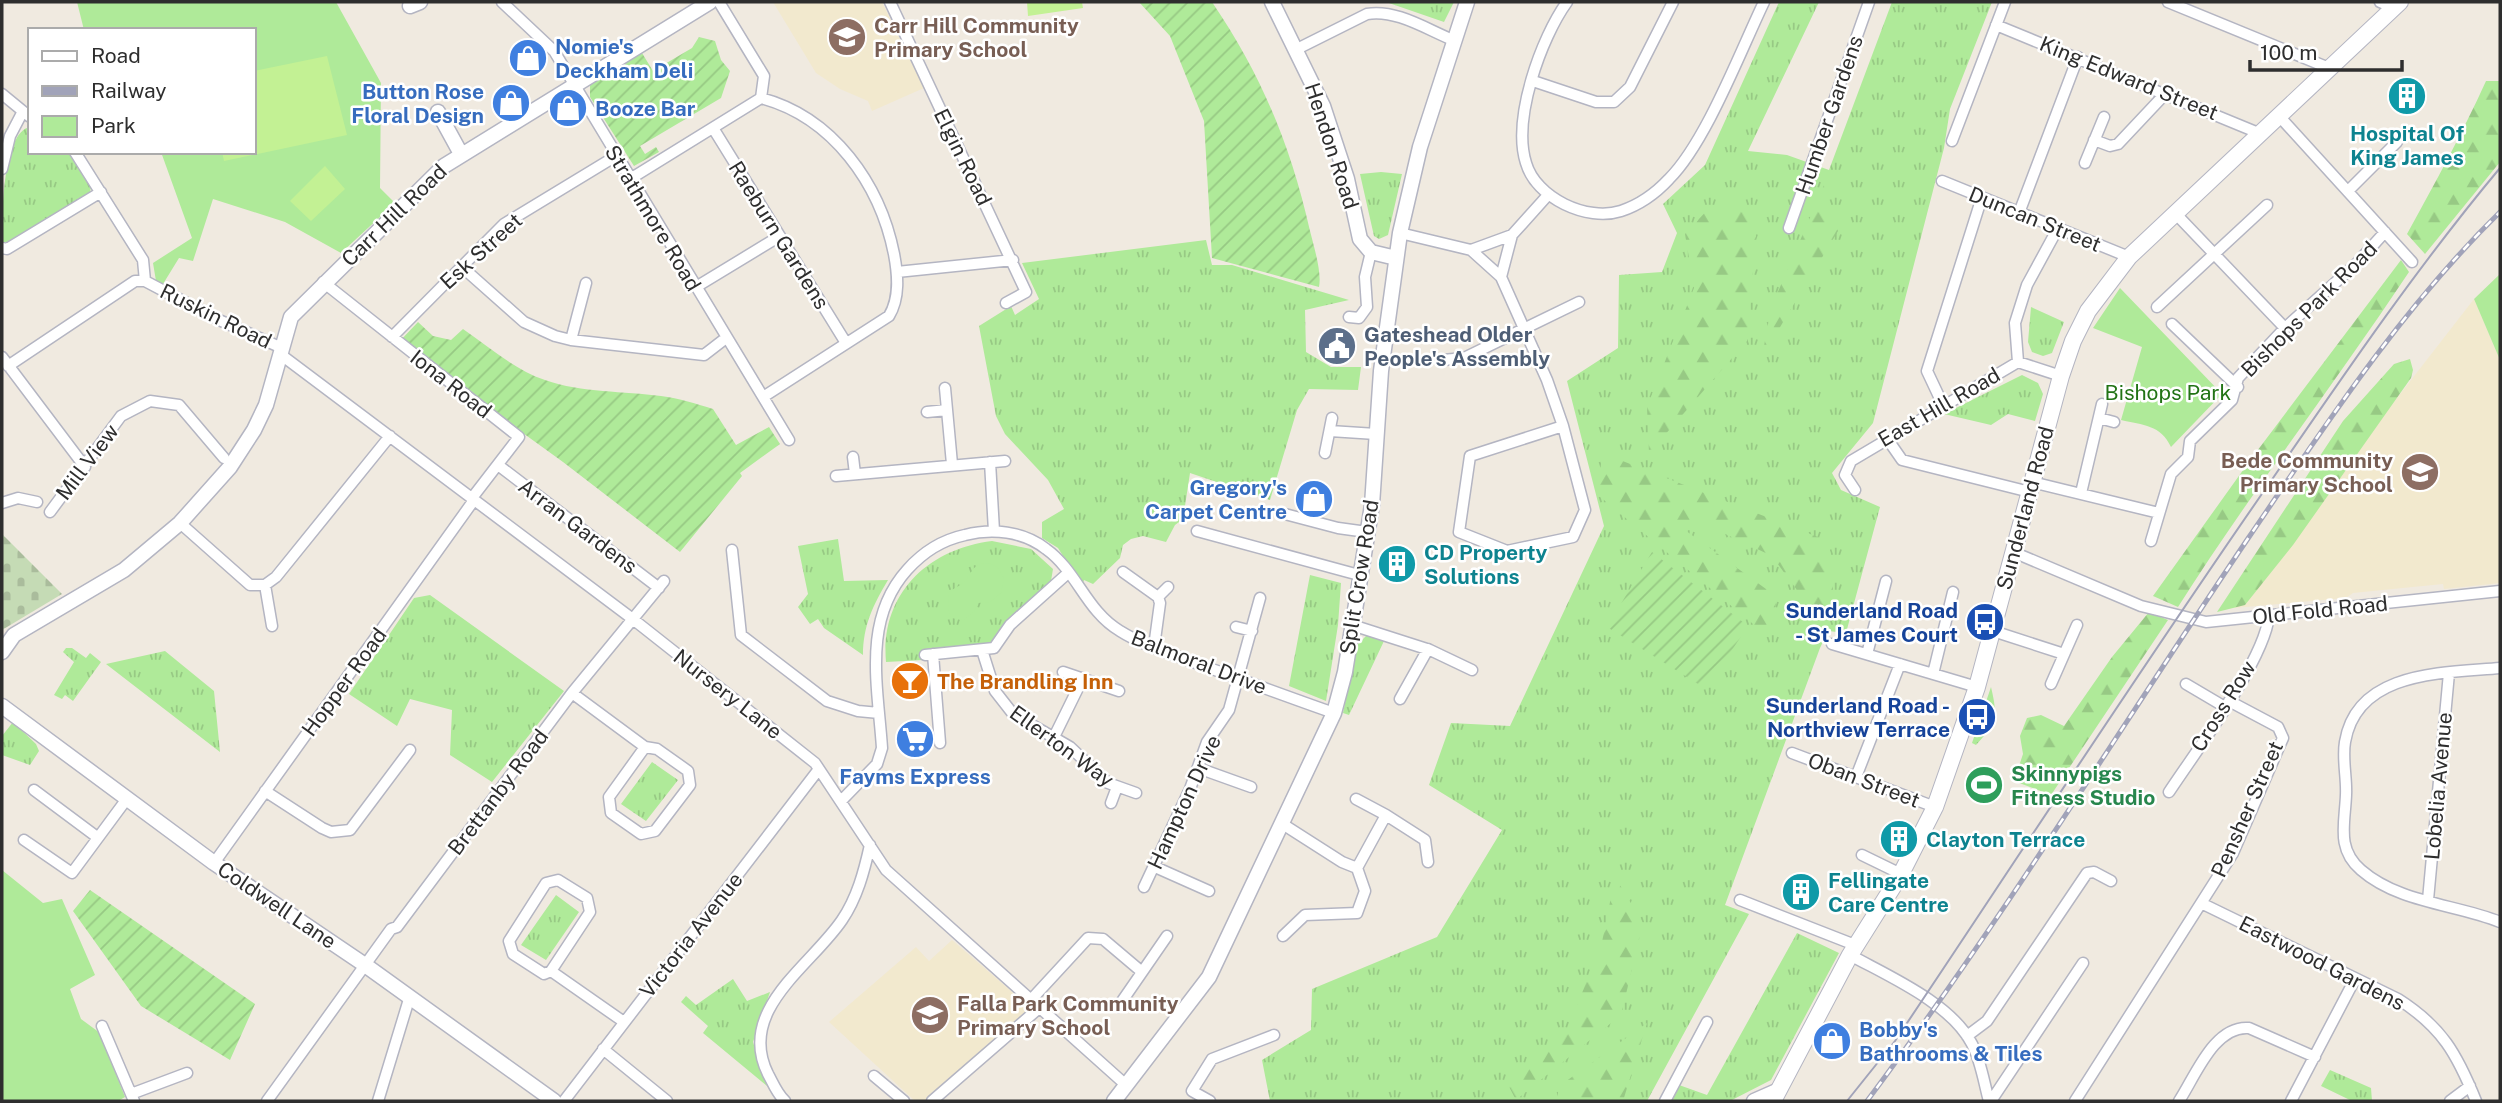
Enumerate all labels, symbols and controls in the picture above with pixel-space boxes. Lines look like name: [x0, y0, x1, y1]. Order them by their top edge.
place label: Carr Hill Community Primary School: [874, 13, 1079, 62]
school or university icon: Carr Hill Community Primary School: [826, 16, 868, 58]
legend: [28, 28, 256, 154]
scale bar: [2250, 28, 2402, 72]
street label: King Edward Street: [2036, 31, 2222, 125]
street label: Humber Gardens: [1790, 32, 1868, 198]
place label: Nomie's Deckham Deli: [555, 34, 693, 83]
shop icon: Nomie's Deckham Deli: [507, 37, 549, 79]
text: 100 m: [2260, 40, 2317, 65]
text: Road: [91, 43, 141, 68]
building icon: Hospital Of King James: [2386, 75, 2428, 117]
text: Railway: [91, 78, 167, 103]
place label: Button Rose Floral Design: [351, 79, 484, 128]
street label: Hendon Road: [1300, 80, 1364, 212]
shop icon: Button Rose Floral Design: [490, 82, 532, 124]
shop icon: Booze Bar: [547, 87, 589, 129]
place label: Booze Bar: [595, 96, 696, 121]
street label: Elgin Road: [929, 104, 997, 210]
text: Park: [91, 113, 136, 138]
place label: Hospital Of King James: [2350, 121, 2464, 170]
street label: Strathmore Road: [600, 141, 706, 295]
street label: Raeburn Gardens: [723, 156, 835, 314]
street label: Carr Hill Road: [336, 159, 452, 271]
street label: Duncan Street: [1965, 181, 2105, 257]
street label: Esk Street: [435, 208, 527, 294]
street label: Bishops Park Road: [2236, 236, 2382, 382]
street label: Ruskin Road: [156, 278, 276, 354]
place label: Gateshead Older People's Assembly: [1364, 322, 1550, 371]
public building icon: Gateshead Older People's Assembly: [1316, 325, 1358, 367]
street label: Iona Road: [405, 345, 497, 423]
street label: East Hill Road: [1874, 362, 2004, 452]
park label: Bishops Park: [2105, 380, 2232, 405]
street label: Mill View: [50, 419, 124, 505]
street label: Sunderland Road: [1991, 423, 2059, 593]
place label: Bede Community Primary School: [2221, 448, 2393, 497]
school or university icon: Bede Community Primary School: [2399, 451, 2441, 493]
street label: Arran Gardens: [514, 473, 642, 579]
place label: Gregory's Carpet Centre: [1145, 475, 1287, 524]
shop icon: Gregory's Carpet Centre: [1293, 478, 1335, 520]
street label: Split Crow Road: [1334, 498, 1384, 656]
place label: CD Property Solutions: [1424, 540, 1548, 589]
building icon: CD Property Solutions: [1376, 543, 1418, 585]
street label: Old Fold Road: [2251, 590, 2389, 630]
place label: Sunderland Road - St James Court: [1785, 598, 1958, 647]
bus stop icon: Sunderland Road - St James Court: [1964, 601, 2006, 643]
street label: Hopper Road: [296, 623, 392, 741]
street label: Balmoral Drive: [1128, 625, 1270, 699]
street label: Nursery Lane: [669, 644, 787, 744]
street label: Cross Row: [2185, 656, 2261, 756]
bar icon: The Brandling Inn: [889, 660, 931, 702]
place label: The Brandling Inn: [937, 669, 1113, 694]
place label: Sunderland Road - Northview Terrace: [1765, 693, 1950, 742]
bus stop icon: Sunderland Road - Northview Terrace: [1956, 696, 1998, 738]
street label: Ellerton Way: [1005, 700, 1119, 792]
street label: Lobelia Avenue: [2419, 711, 2457, 861]
supermarket icon: Fayms Express: [894, 718, 936, 760]
street label: Brettanby Road: [443, 724, 553, 860]
street label: Hampton Drive: [1142, 731, 1226, 873]
street label: Pensher Street: [2206, 737, 2288, 881]
street label: Oban Street: [1805, 747, 1923, 813]
place label: Skinnypigs Fitness Studio: [2011, 761, 2155, 810]
place label: Fayms Express: [839, 764, 991, 789]
sports icon: Skinnypigs Fitness Studio: [1963, 764, 2005, 806]
building icon: Clayton Terrace: [1878, 818, 1920, 860]
place label: Clayton Terrace: [1926, 827, 2085, 852]
street label: Coldwell Lane: [213, 856, 341, 954]
street label: Victoria Avenue: [634, 867, 748, 1003]
place label: Fellingate Care Centre: [1828, 868, 1949, 917]
building icon: Fellingate Care Centre: [1780, 871, 1822, 913]
street label: Eastwood Gardens: [2235, 910, 2409, 1016]
place label: Falla Park Community Primary School: [957, 991, 1179, 1040]
school or university icon: Falla Park Community Primary School: [909, 994, 951, 1036]
place label: Bobby's Bathrooms & Tiles: [1859, 1017, 2042, 1066]
shop icon: Bobby's Bathrooms & Tiles: [1811, 1020, 1853, 1062]

